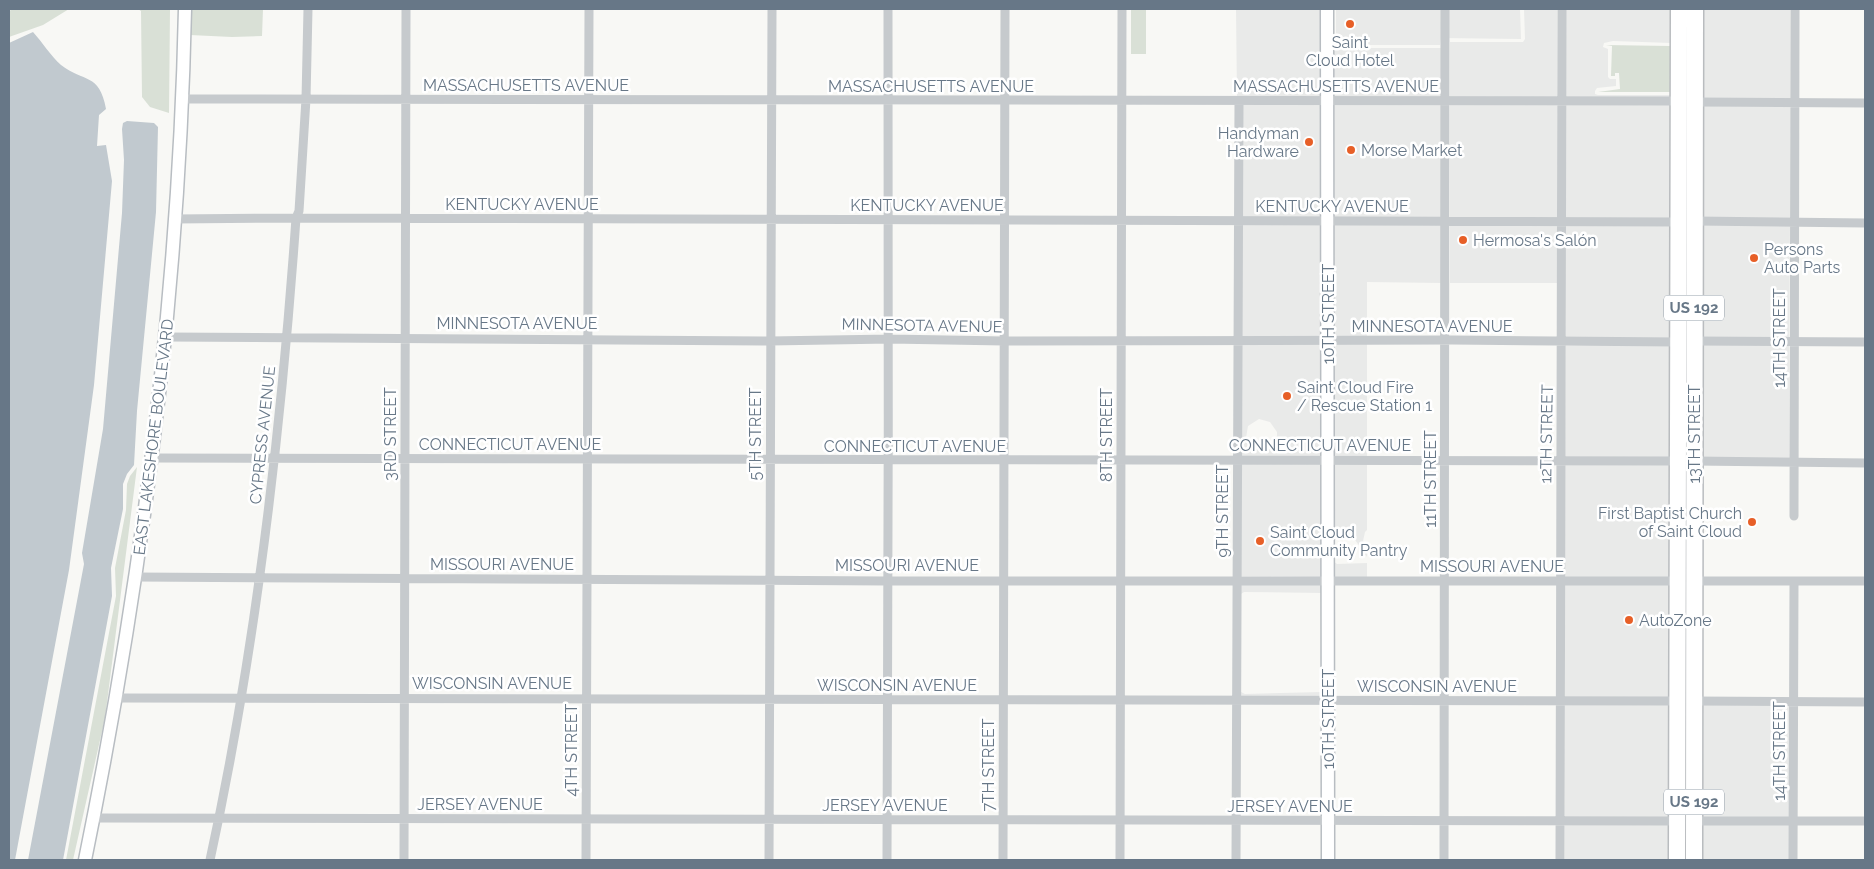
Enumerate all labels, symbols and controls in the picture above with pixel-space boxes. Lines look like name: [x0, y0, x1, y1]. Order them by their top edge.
marker: Saint Cloud Hotel: [1344, 18, 1356, 30]
place label: Saint Cloud Hotel: [1306, 33, 1395, 70]
street label: MASSACHUSETTS AVENUE: [423, 76, 629, 95]
street label: MASSACHUSETTS AVENUE: [828, 77, 1034, 96]
street label: MASSACHUSETTS AVENUE: [1233, 77, 1439, 96]
place label: Handyman Hardware: [1218, 124, 1299, 161]
marker: Handyman Hardware: [1303, 136, 1315, 148]
place label: Morse Market: [1361, 141, 1463, 160]
marker: Morse Market: [1345, 144, 1357, 156]
street label: KENTUCKY AVENUE: [445, 195, 599, 214]
street label: KENTUCKY AVENUE: [850, 196, 1004, 215]
street label: KENTUCKY AVENUE: [1255, 197, 1409, 216]
place label: Hermosa's Salón: [1473, 231, 1597, 250]
marker: Hermosa's Salón: [1457, 234, 1469, 246]
place label: Persons Auto Parts: [1764, 240, 1841, 277]
marker: Persons Auto Parts: [1748, 252, 1760, 264]
street label: 10TH STREET: [1319, 264, 1338, 364]
street label: 14TH STREET: [1770, 288, 1789, 388]
road number: US 192: [1664, 296, 1724, 320]
street label: MINNESOTA AVENUE: [437, 314, 598, 333]
street label: MINNESOTA AVENUE: [841, 315, 1003, 336]
street label: MINNESOTA AVENUE: [1352, 317, 1513, 336]
street label: EAST LAKESHORE BOULEVARD: [130, 318, 177, 556]
street label: CYPRESS AVENUE: [246, 365, 279, 505]
place label: Saint Cloud Fire / Rescue Station 1: [1297, 378, 1432, 415]
street label: 12TH STREET: [1536, 384, 1557, 484]
street label: 13TH STREET: [1685, 384, 1704, 484]
street label: 3RD STREET: [381, 387, 400, 481]
street label: 5TH STREET: [746, 387, 765, 481]
street label: 8TH STREET: [1097, 388, 1116, 482]
marker: Saint Cloud Fire / Rescue Station 1: [1281, 390, 1293, 402]
street label: 11TH STREET: [1421, 430, 1440, 528]
street label: CONNECTICUT AVENUE: [419, 435, 601, 454]
street label: CONNECTICUT AVENUE: [1229, 436, 1411, 455]
street label: CONNECTICUT AVENUE: [824, 437, 1006, 456]
street label: 9TH STREET: [1213, 464, 1232, 558]
place label: First Baptist Church of Saint Cloud: [1598, 504, 1742, 541]
marker: First Baptist Church of Saint Cloud: [1746, 516, 1758, 528]
place label: Saint Cloud Community Pantry: [1270, 523, 1408, 560]
marker: Saint Cloud Community Pantry: [1254, 535, 1266, 547]
street label: MISSOURI AVENUE: [430, 555, 574, 574]
street label: MISSOURI AVENUE: [835, 556, 979, 575]
street label: MISSOURI AVENUE: [1420, 557, 1564, 576]
place label: AutoZone: [1639, 611, 1712, 630]
marker: AutoZone: [1623, 614, 1635, 626]
street label: 10TH STREET: [1319, 669, 1338, 769]
street label: WISCONSIN AVENUE: [412, 674, 572, 693]
street label: WISCONSIN AVENUE: [817, 676, 977, 695]
street label: WISCONSIN AVENUE: [1357, 677, 1517, 696]
street label: 14TH STREET: [1770, 701, 1789, 801]
street label: 4TH STREET: [562, 703, 581, 796]
street label: 7TH STREET: [979, 718, 998, 812]
road number: US 192: [1664, 790, 1724, 814]
street label: JERSEY AVENUE: [417, 795, 543, 814]
street label: JERSEY AVENUE: [822, 796, 948, 815]
street label: JERSEY AVENUE: [1227, 797, 1353, 816]

